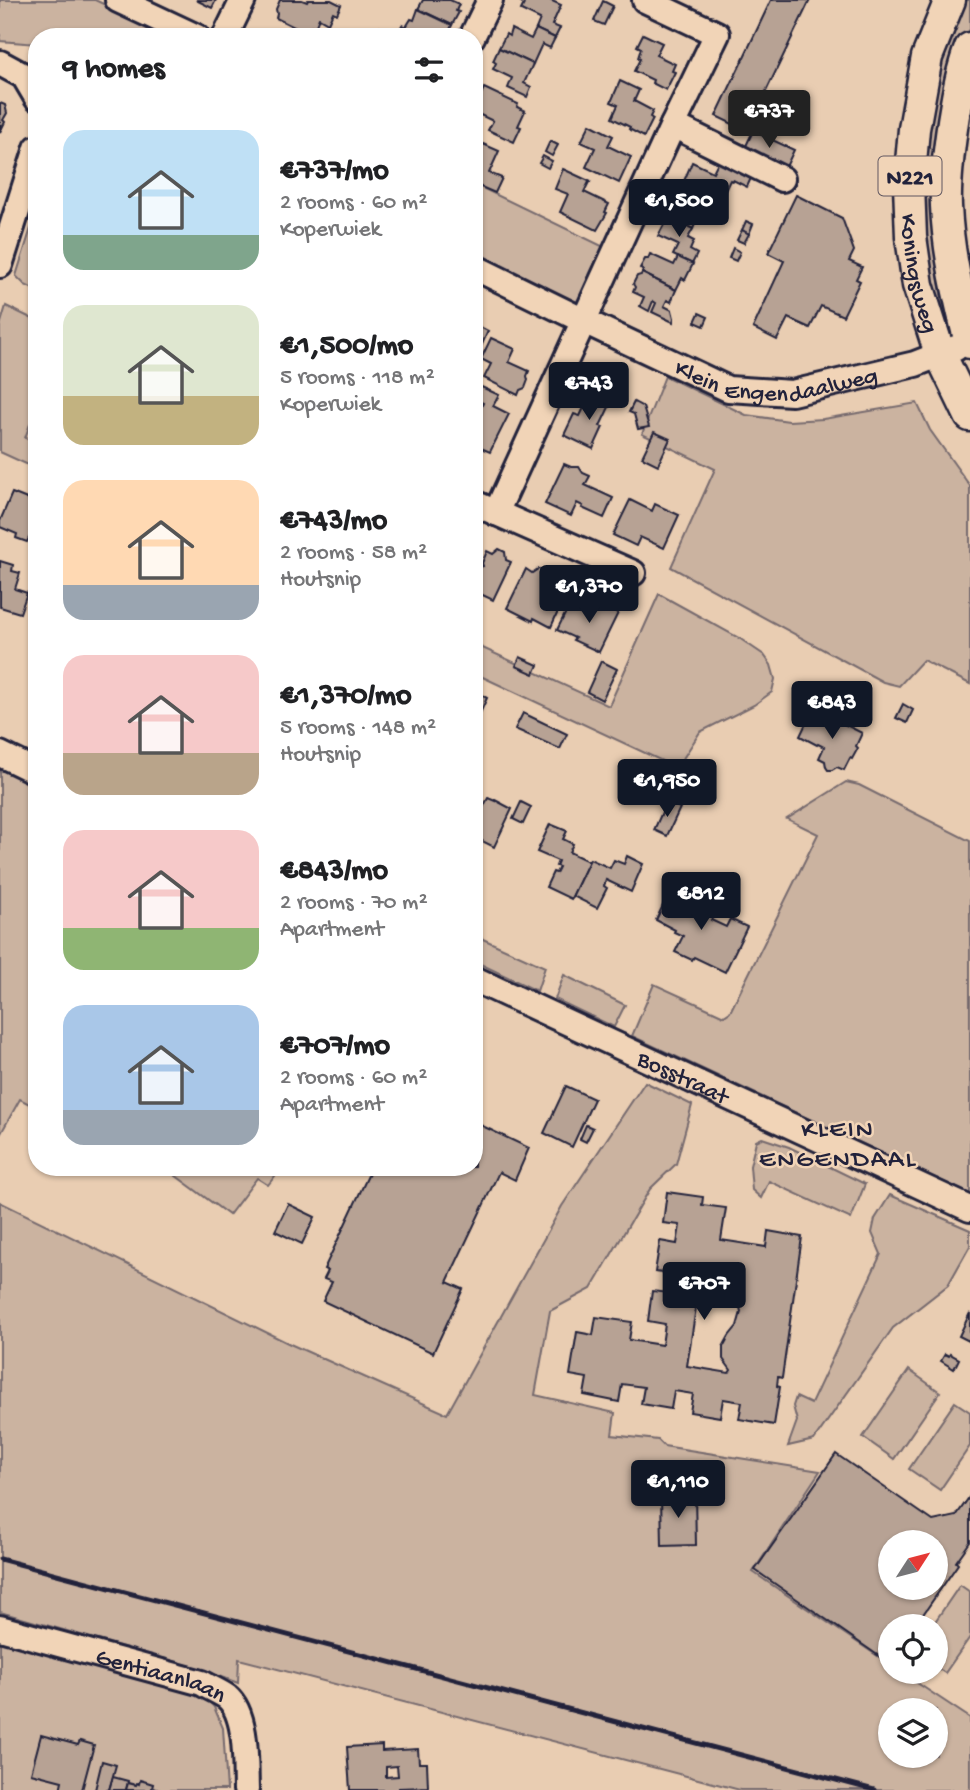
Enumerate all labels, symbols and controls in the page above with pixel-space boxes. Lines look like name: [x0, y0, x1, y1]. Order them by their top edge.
icon: filters: [410, 51, 448, 89]
text: 9 homes: [63, 53, 165, 88]
pin: €737: [728, 90, 810, 150]
text: €737: [744, 99, 794, 126]
text: €737/mo: [280, 155, 389, 190]
road number: N221: [878, 156, 942, 196]
icon: home: [119, 158, 203, 242]
pin: €1,500: [622, 180, 736, 239]
text: €1,500: [645, 188, 713, 215]
text: 2 rooms · 60 m²: [280, 190, 427, 217]
street label: Koningsweg: [892, 213, 943, 337]
text: Koperwiek: [280, 217, 381, 244]
text: €1,500/mo: [280, 330, 413, 365]
icon: home: [119, 333, 203, 417]
street label: Klein Engendaalweg: [669, 355, 881, 411]
pin: €743: [548, 362, 630, 422]
text: 5 rooms · 118 m²: [280, 365, 435, 392]
text: €743: [565, 371, 613, 398]
text: Koperwiek: [280, 392, 381, 419]
text: €743/mo: [280, 505, 387, 540]
icon: home: [119, 508, 203, 592]
text: 2 rooms · 58 m²: [280, 540, 427, 567]
pin: €1,370: [532, 566, 646, 625]
text: Houtsnip: [280, 567, 361, 594]
text: €1,370: [555, 574, 623, 601]
text: €1,370/mo: [280, 680, 412, 715]
pin: €843: [791, 682, 873, 741]
icon: home: [119, 683, 203, 767]
text: €843: [807, 690, 857, 717]
text: 5 rooms · 148 m²: [280, 715, 436, 742]
text: Houtsnip: [280, 742, 361, 769]
pin: €1,950: [610, 760, 724, 819]
text: €1,950: [634, 768, 700, 795]
text: €843/mo: [280, 855, 388, 890]
icon: home: [119, 858, 203, 942]
pin: €812: [660, 872, 742, 932]
text: €812: [678, 881, 724, 908]
text: 2 rooms · 70 m²: [280, 890, 428, 917]
text: Apartment: [280, 917, 384, 944]
text: €707/mo: [280, 1030, 390, 1065]
icon: home: [119, 1033, 203, 1117]
street label: Bosstraat: [631, 1045, 734, 1114]
text: 2 rooms · 60 m²: [280, 1065, 427, 1092]
text: Apartment: [280, 1092, 384, 1119]
district label: KLEIN ENGENDAAL: [759, 1116, 917, 1177]
pin: €707: [663, 1262, 745, 1322]
text: €707: [679, 1271, 729, 1298]
pin: €1,110: [621, 1460, 735, 1520]
text: €1,110: [647, 1469, 709, 1496]
north arrow: [878, 1530, 948, 1600]
map controls: [878, 1530, 948, 1768]
button: locate: [878, 1614, 948, 1684]
street label: Gentiaanlaan: [92, 1644, 231, 1712]
button: layers: [878, 1698, 948, 1768]

